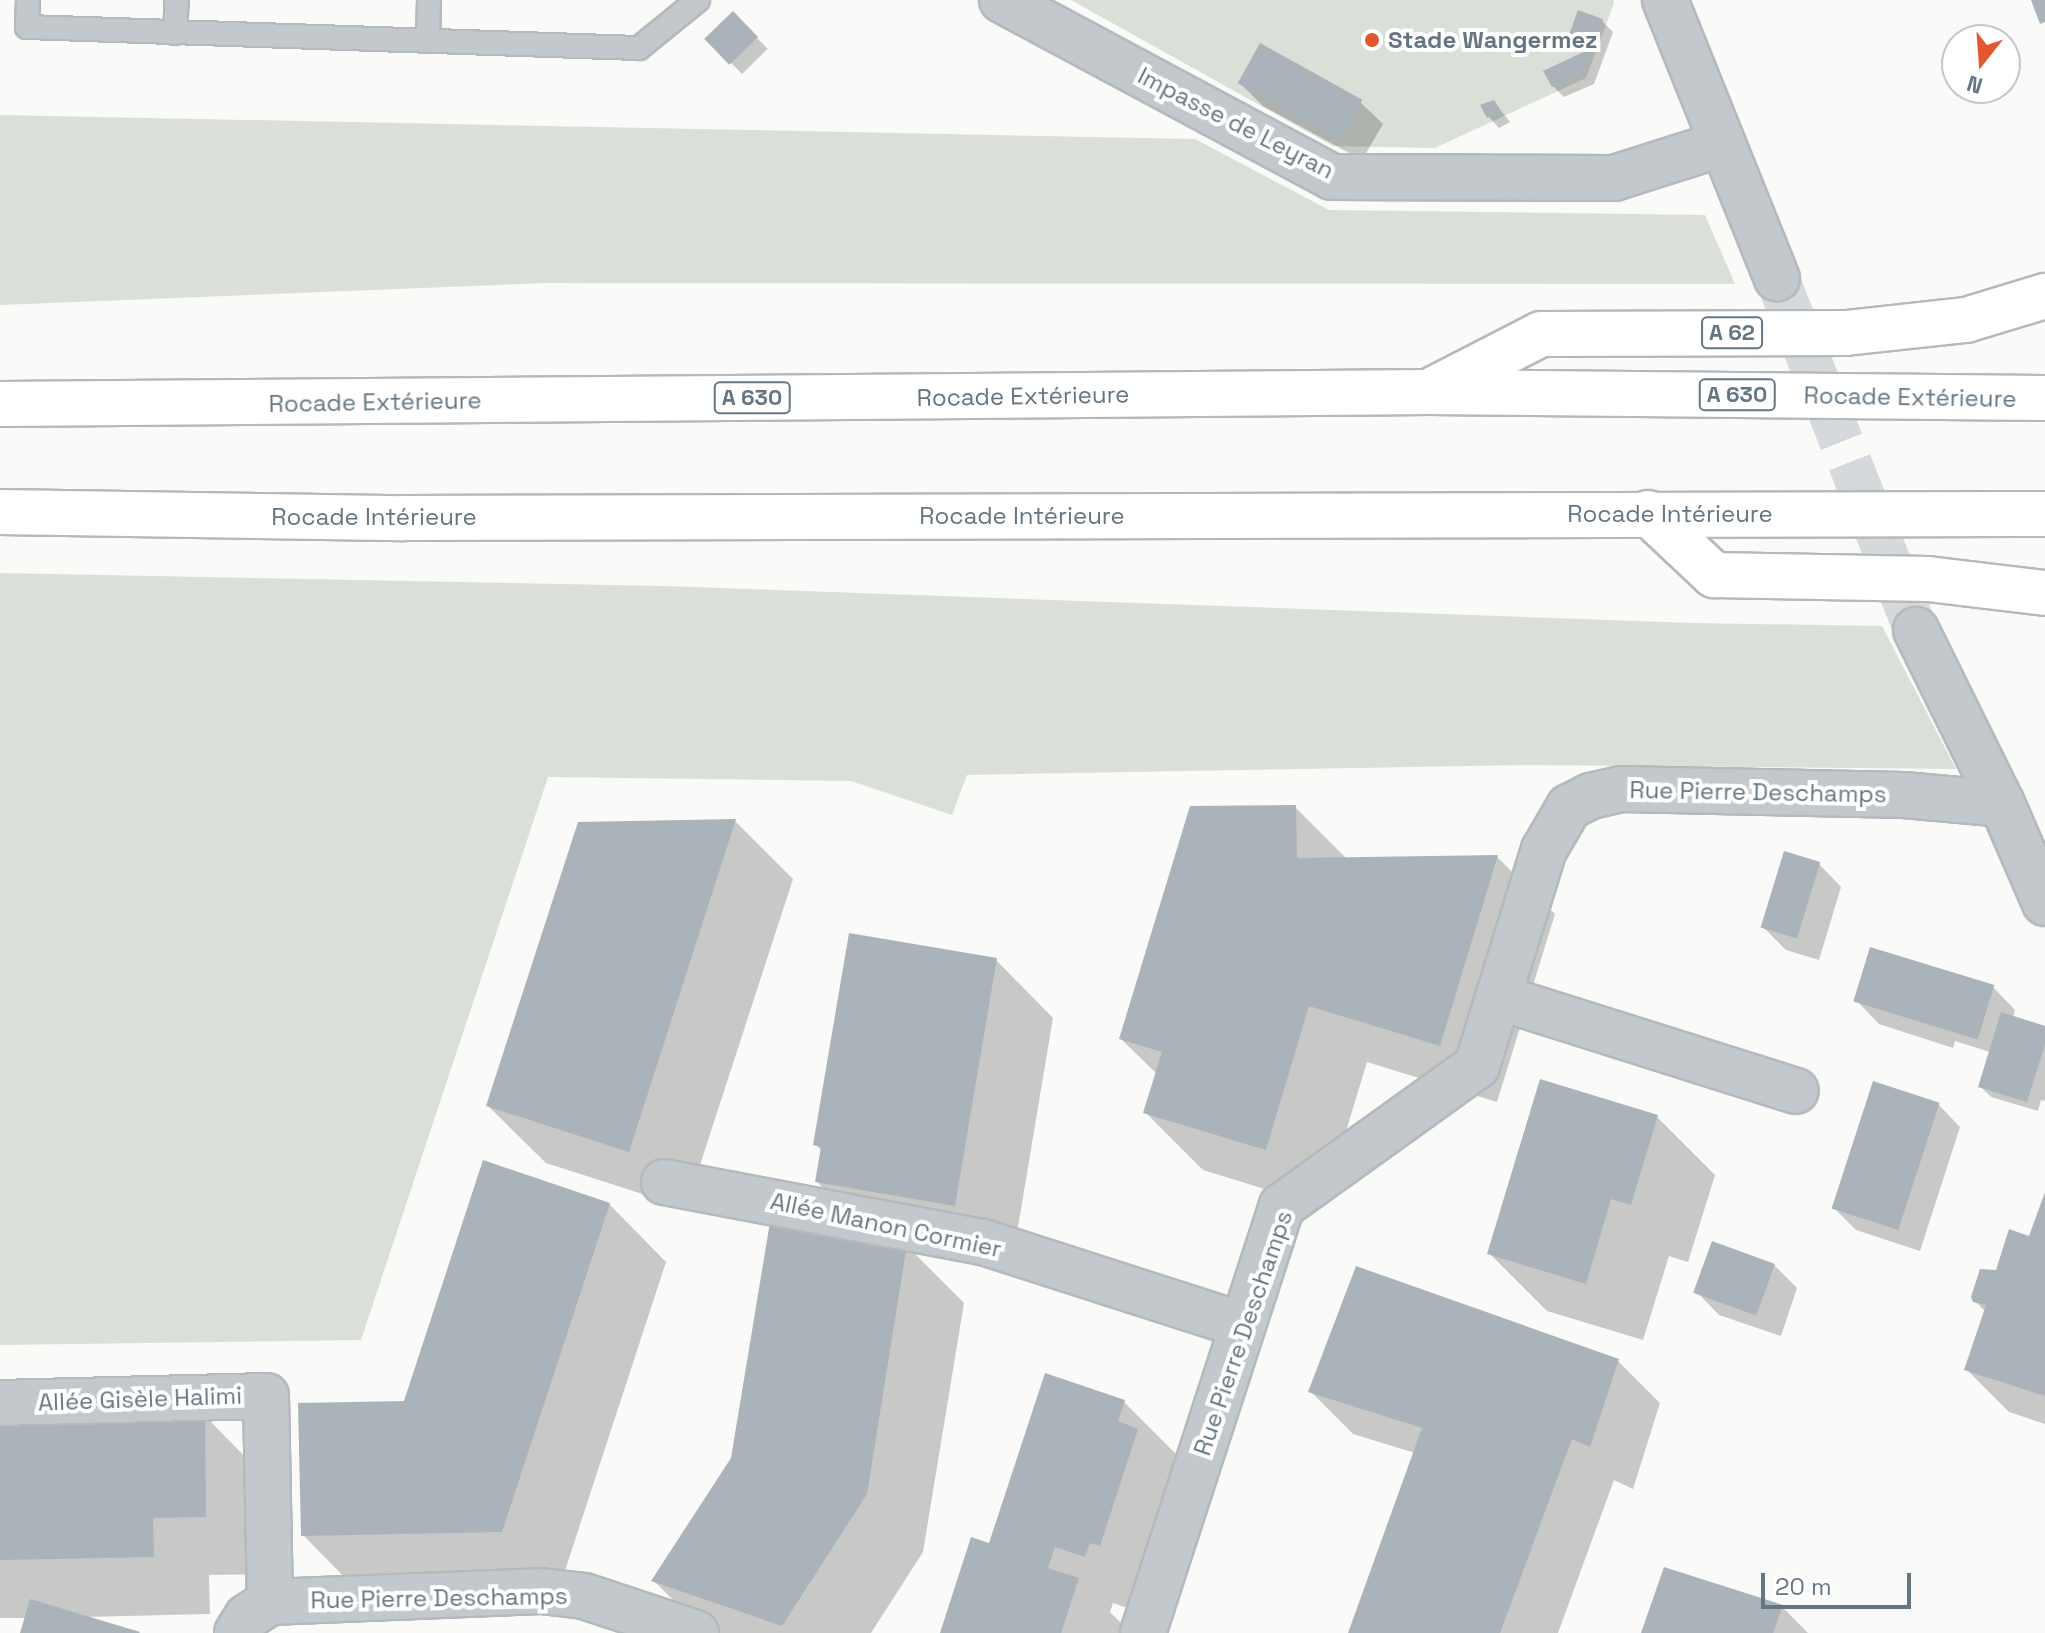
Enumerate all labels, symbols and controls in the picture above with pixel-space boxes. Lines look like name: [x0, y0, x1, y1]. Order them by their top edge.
north arrow: [1941, 24, 2021, 104]
place label: Stade Wangermez: [1388, 26, 1598, 54]
marker: Stade Wangermez: [1363, 31, 1381, 49]
street label: Impasse de Leyran: [1133, 61, 1339, 185]
text: N: [1963, 69, 1986, 101]
road number: A 62: [1700, 315, 1764, 351]
road number: A 630: [1697, 377, 1777, 413]
road number: A 630: [712, 380, 792, 416]
street label: Rocade Extérieure: [916, 380, 1130, 412]
street label: Rocade Extérieure: [1803, 381, 2017, 413]
street label: Rocade Extérieure: [268, 386, 482, 418]
street label: Rocade Intérieure: [1567, 500, 1773, 528]
street label: Rocade Intérieure: [919, 502, 1125, 530]
street label: Rocade Intérieure: [271, 503, 477, 531]
street label: Rue Pierre Deschamps: [1629, 775, 1887, 809]
street label: Allée Manon Cormier: [768, 1186, 1004, 1264]
street label: Rue Pierre Deschamps: [1188, 1207, 1298, 1459]
street label: Allée Gisèle Halimi: [37, 1381, 243, 1417]
scale bar: [1765, 1557, 1915, 1607]
text: 20 m: [1775, 1571, 1832, 1602]
street label: Rue Pierre Deschamps: [310, 1581, 568, 1615]

